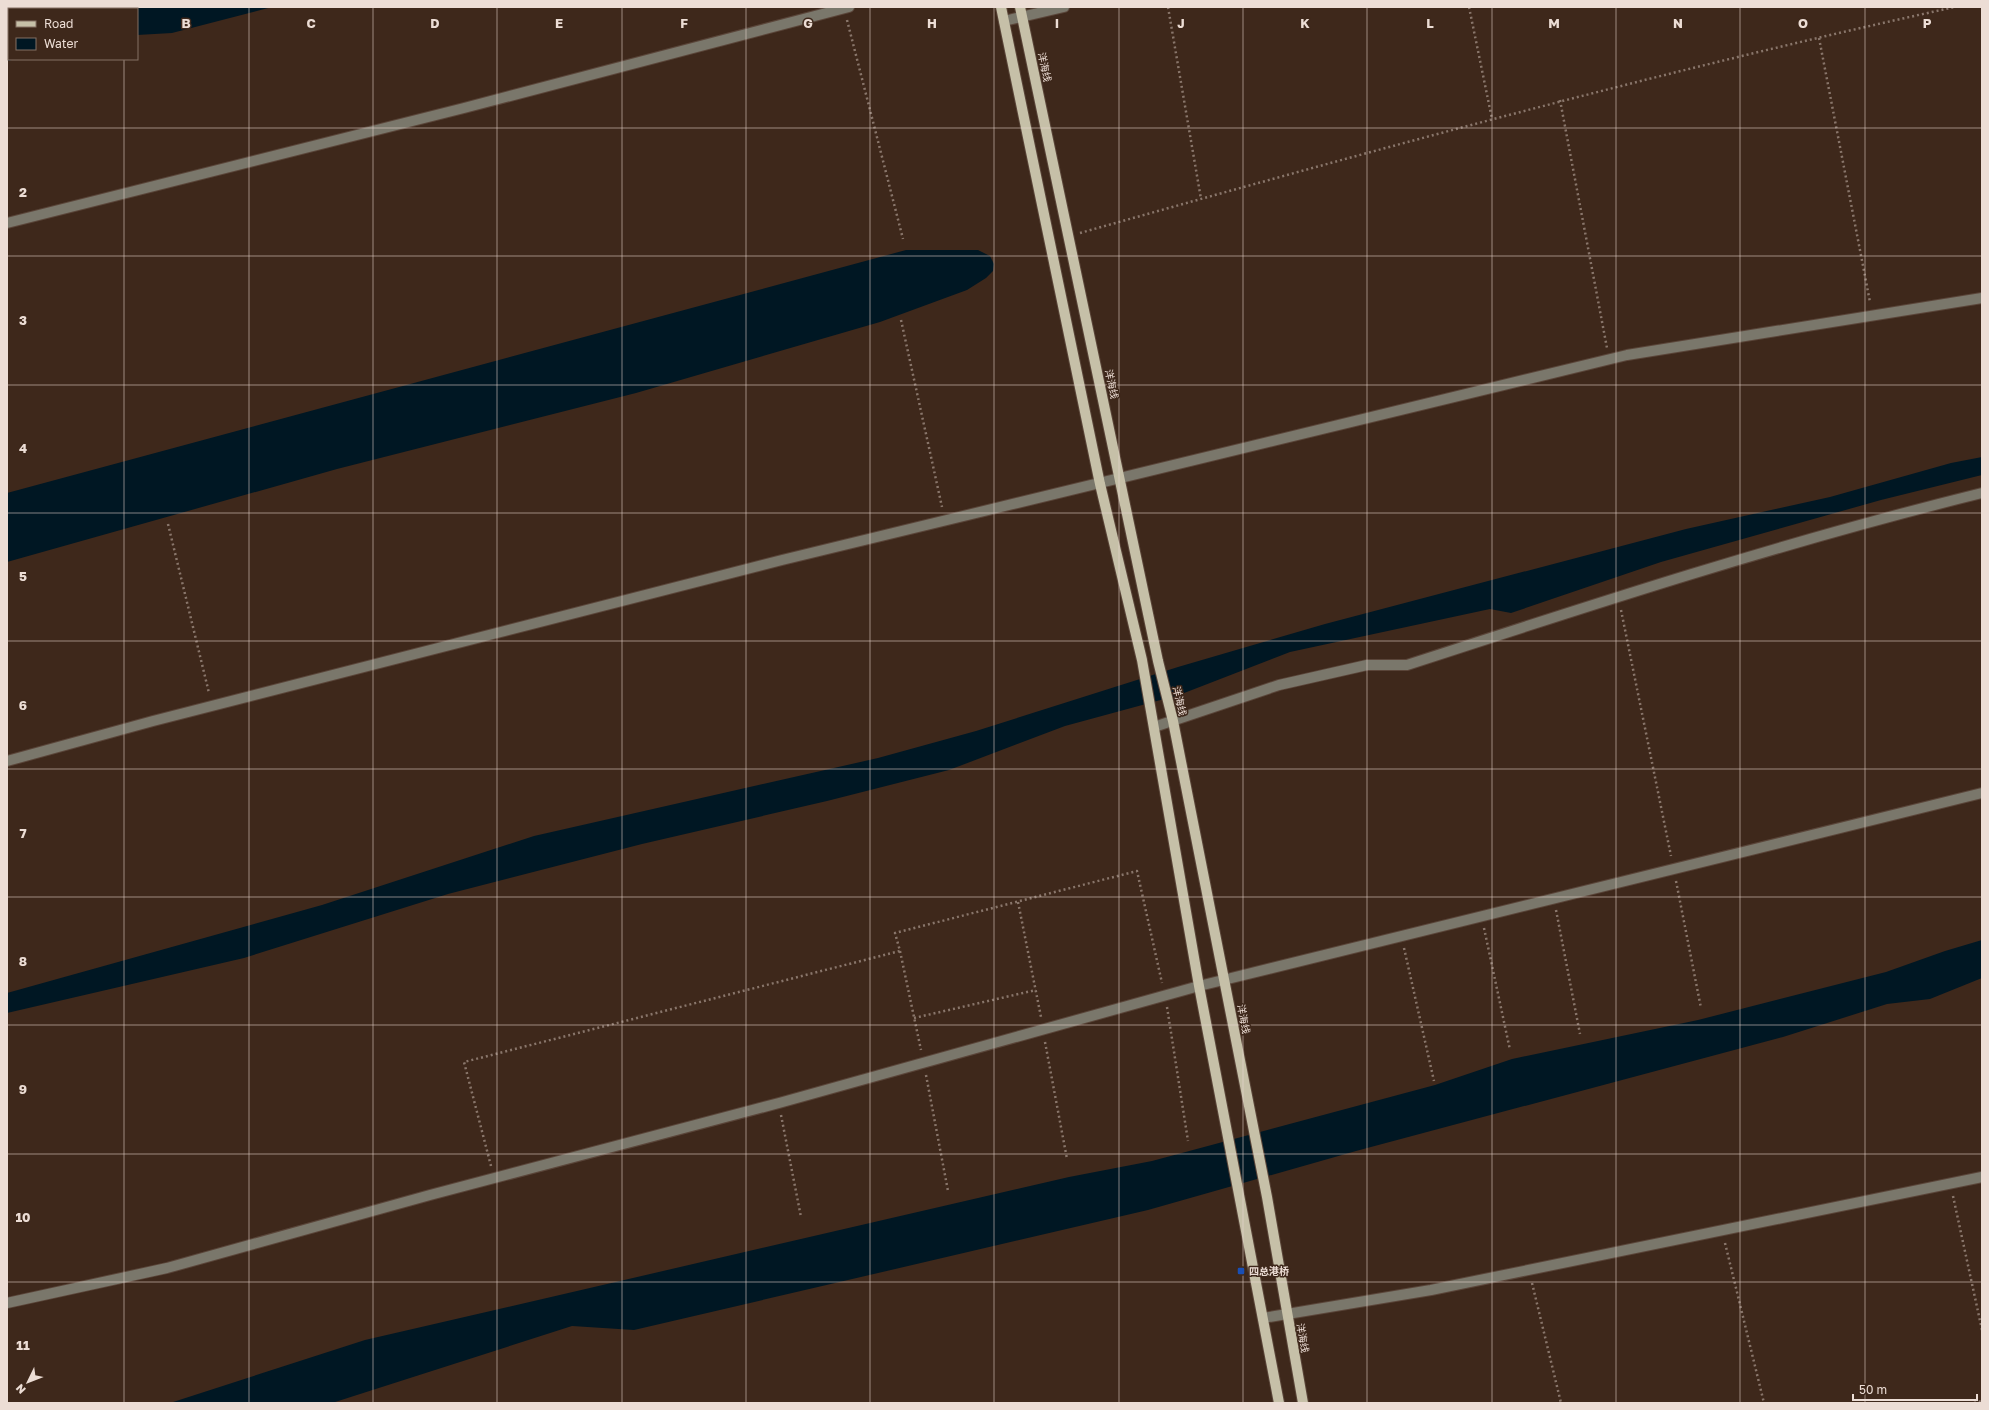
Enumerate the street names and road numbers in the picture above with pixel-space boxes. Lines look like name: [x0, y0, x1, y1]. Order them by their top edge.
street label: 洋海线: [1036, 51, 1054, 83]
street label: 洋海线: [1103, 368, 1121, 400]
street label: 洋海线: [1171, 685, 1189, 717]
street label: 洋海线: [1235, 1003, 1253, 1035]
street label: 洋海线: [1294, 1322, 1312, 1354]

